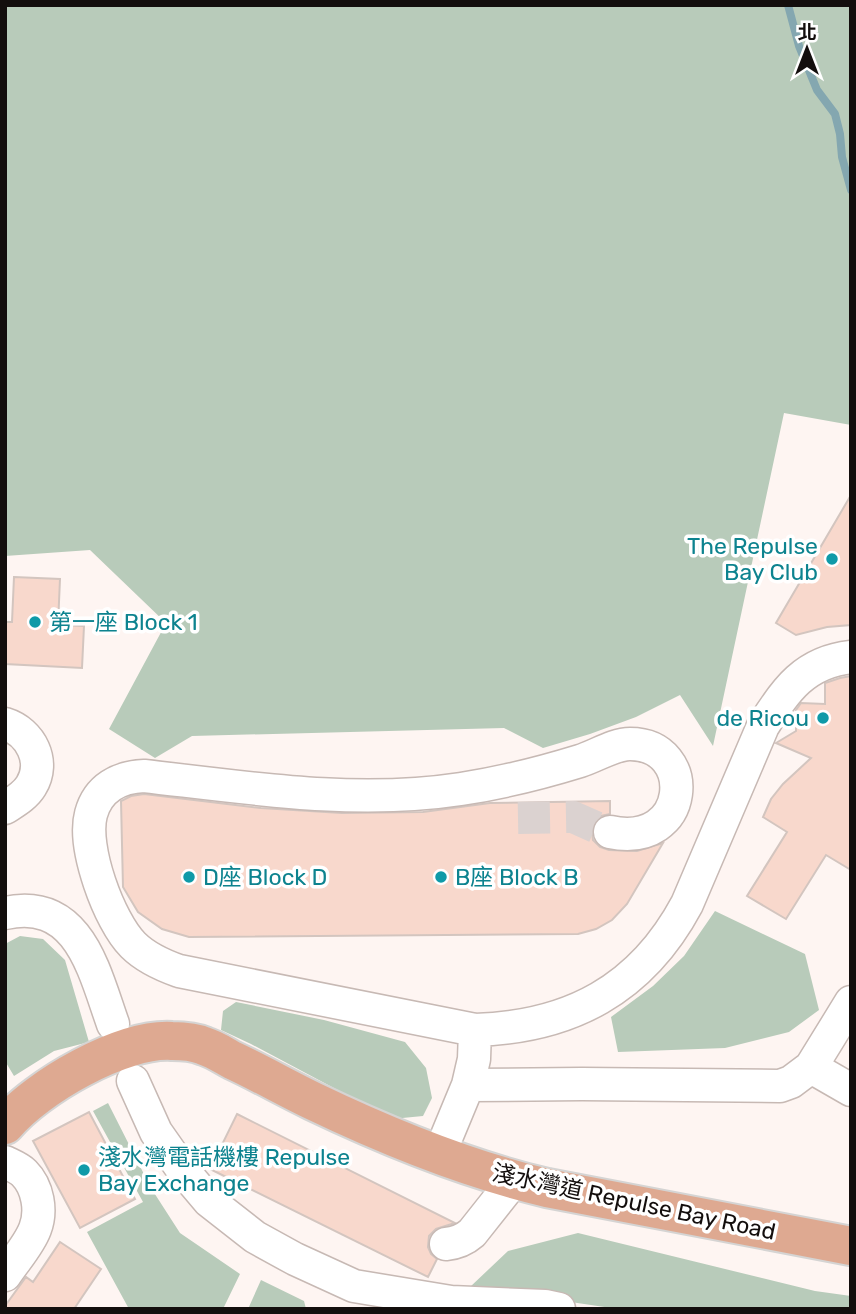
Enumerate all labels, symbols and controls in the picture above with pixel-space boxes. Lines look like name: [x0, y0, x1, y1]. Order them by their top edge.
north arrow: [772, 14, 842, 84]
text: 北: [797, 21, 817, 44]
place label: The Repulse Bay Club: [687, 532, 818, 586]
marker: The Repulse Bay Club: [824, 551, 840, 567]
place label: 第一座 Block 1: [49, 608, 198, 636]
marker: 第一座 Block 1: [27, 614, 43, 630]
place label: de Ricou: [716, 704, 809, 732]
marker: de Ricou: [815, 710, 831, 726]
place label: D座 Block D: [203, 863, 327, 891]
place label: B座 Block B: [455, 863, 579, 891]
marker: D座 Block D: [181, 869, 197, 885]
marker: B座 Block B: [433, 869, 449, 885]
place label: 淺水灣電話機樓 Repulse Bay Exchange: [98, 1143, 350, 1197]
street label: 淺水灣道 Repulse Bay Road: [490, 1158, 778, 1246]
marker: 淺水灣電話機樓 Repulse Bay Exchange: [76, 1162, 92, 1178]

